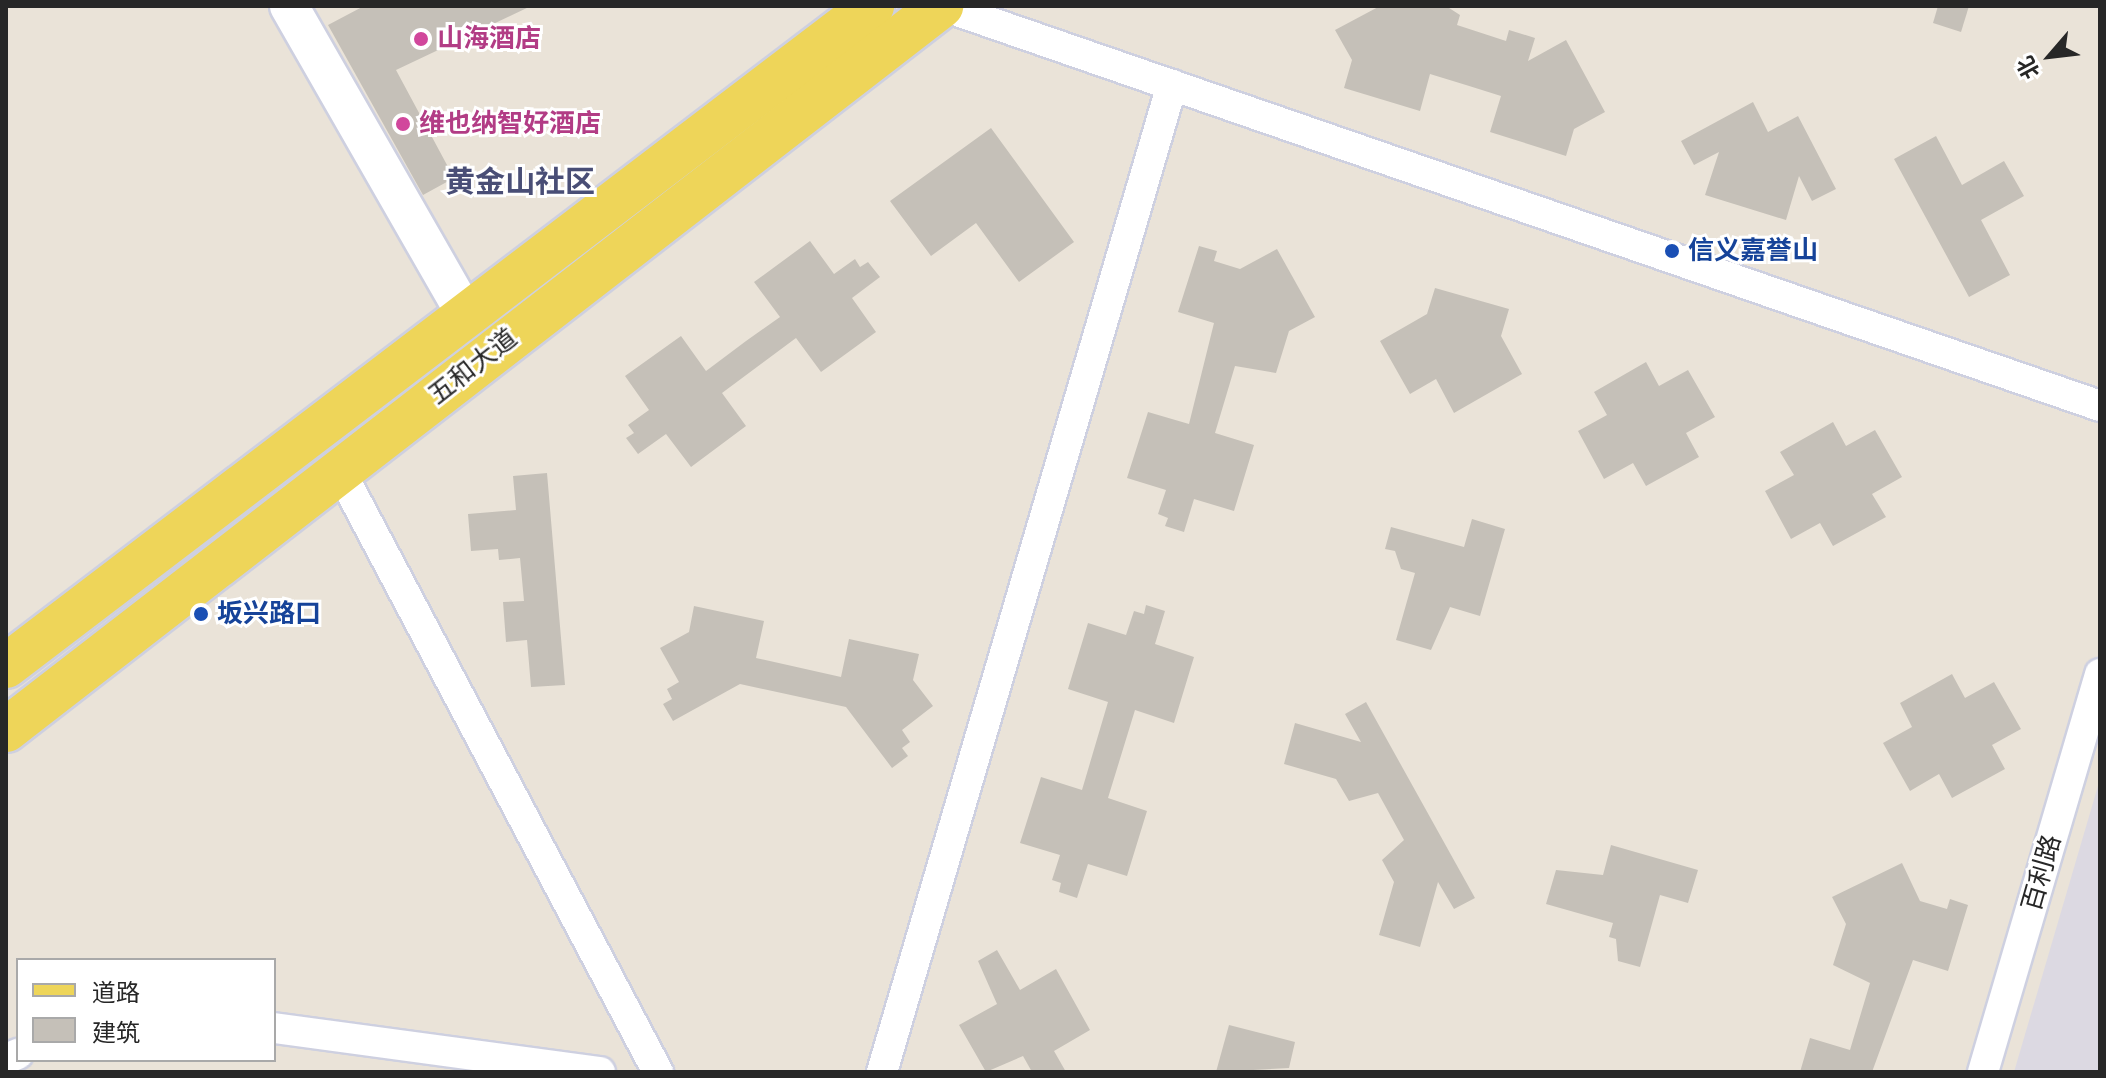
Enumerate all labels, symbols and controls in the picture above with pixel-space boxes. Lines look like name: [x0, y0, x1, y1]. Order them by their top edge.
north arrow: [2010, 16, 2090, 96]
place label: 山海酒店: [437, 23, 541, 55]
marker: 山海酒店: [412, 30, 430, 48]
text: 北: [2011, 51, 2045, 84]
place label: 维也纳智好酒店: [419, 108, 601, 140]
marker: 维也纳智好酒店: [394, 115, 412, 133]
district label: 黄金山社区: [445, 164, 595, 200]
place label: 信义嘉誉山: [1688, 235, 1818, 267]
marker: 信义嘉誉山: [1663, 242, 1681, 260]
street label: 五和大道: [422, 323, 524, 411]
place label: 坂兴路口: [217, 598, 321, 630]
marker: 坂兴路口: [192, 605, 210, 623]
street label: 百利路: [2016, 831, 2068, 915]
legend: [16, 958, 276, 1062]
text: 道路: [92, 979, 140, 1007]
text: 建筑: [92, 1019, 140, 1047]

